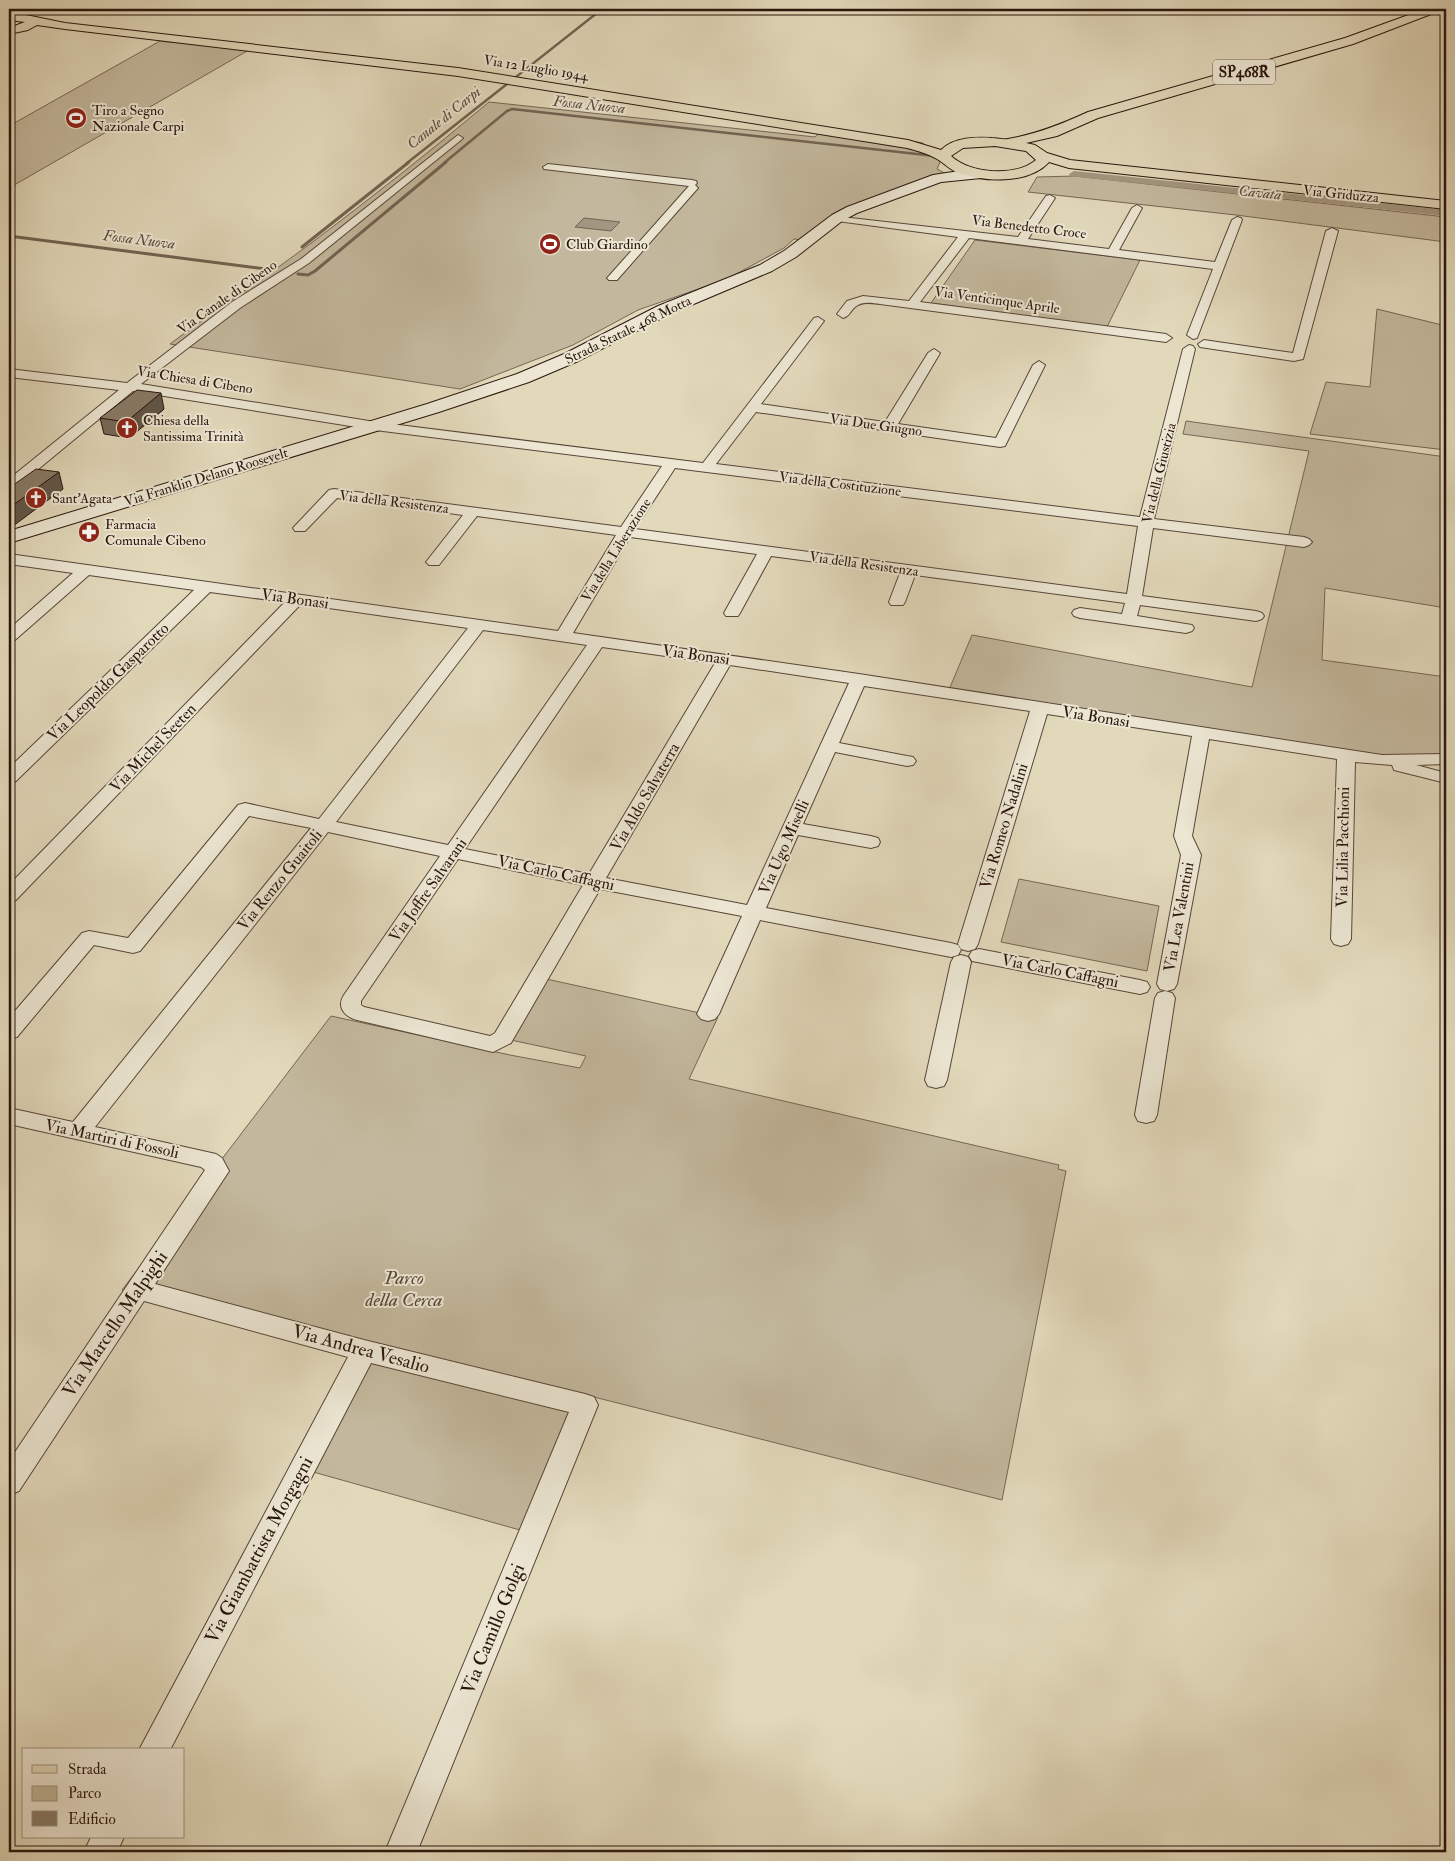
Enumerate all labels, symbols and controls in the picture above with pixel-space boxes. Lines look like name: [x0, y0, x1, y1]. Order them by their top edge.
street label: Via 12 Luglio 1944: [482, 51, 591, 85]
road number: SP468R: [1213, 60, 1275, 84]
water label: Canale di Carpi: [403, 82, 485, 154]
water label: Fossa Nuova: [551, 92, 626, 118]
place label: Tiro a Segno Nazionale Carpi: [92, 102, 185, 136]
sports icon: Tiro a Segno Nazionale Carpi: [64, 106, 88, 130]
water label: Cavata: [1238, 181, 1282, 205]
street label: Via Griduzza: [1302, 182, 1380, 206]
street label: Via Benedetto Croce: [971, 212, 1087, 242]
water label: Fossa Nuova: [101, 226, 176, 254]
sports icon: Club Giardino: [538, 232, 562, 256]
place label: Club Giardino: [566, 236, 648, 253]
street label: Via Canale di Cibeno: [174, 256, 280, 338]
street label: Via Venticinque Aprile: [933, 283, 1061, 318]
street label: Strada Statale 468 Motta: [562, 292, 694, 368]
street label: Via Chiesa di Cibeno: [136, 362, 254, 398]
street label: Via Due Giugno: [829, 410, 924, 440]
place label: Chiesa della Santissima Trinità: [143, 412, 244, 445]
church icon: Chiesa della Santissima Trinità: [115, 416, 139, 440]
street label: Via della Giustizia: [1138, 421, 1180, 525]
street label: Via Franklin Delano Roosevelt: [122, 444, 290, 510]
street label: Via della Costituzione: [778, 468, 902, 500]
church icon: Sant'Agata: [24, 486, 48, 510]
street label: Via della Resistenza: [338, 487, 450, 517]
place label: Sant'Agata: [52, 490, 112, 507]
street label: Via della Liberazione: [577, 495, 655, 605]
place label: Farmacia Comunale Cibeno: [105, 516, 206, 549]
pharmacy icon: Farmacia Comunale Cibeno: [77, 520, 101, 544]
street label: Via della Resistenza: [808, 548, 920, 580]
street label: Via Bonasi: [260, 584, 330, 614]
street label: Via Leopoldo Gasparotto: [43, 618, 174, 746]
street label: Via Bonasi: [661, 640, 731, 670]
street label: Via Michel Seeten: [105, 699, 201, 797]
street label: Via Bonasi: [1061, 702, 1131, 732]
street label: Via Aldo Salvaterra: [606, 739, 684, 855]
street label: Via Romeo Nadalini: [975, 761, 1033, 891]
street label: Via Lilia Pacchioni: [1332, 786, 1354, 908]
street label: Via Ugo Miselli: [754, 796, 814, 898]
street label: Via Renzo Guaitoli: [233, 825, 327, 935]
street label: Via Joffre Salvarani: [385, 834, 472, 946]
street label: Via Carlo Caffagni: [496, 851, 616, 895]
street label: Via Lea Valentini: [1160, 861, 1198, 973]
street label: Via Carlo Caffagni: [1000, 950, 1120, 992]
street label: Via Martiri di Fossoli: [43, 1115, 181, 1163]
street label: Via Marcello Malpighi: [57, 1246, 174, 1402]
park label: Parco della Cerca: [365, 1266, 443, 1312]
street label: Via Andrea Vesalio: [290, 1319, 432, 1379]
street label: Via Giambattista Morgagni: [200, 1452, 318, 1648]
street label: Via Camillo Golgi: [456, 1560, 530, 1698]
legend: [22, 1748, 185, 1838]
text: Strada: [68, 1760, 107, 1779]
text: Parco: [68, 1784, 101, 1803]
text: Edificio: [68, 1810, 116, 1829]

